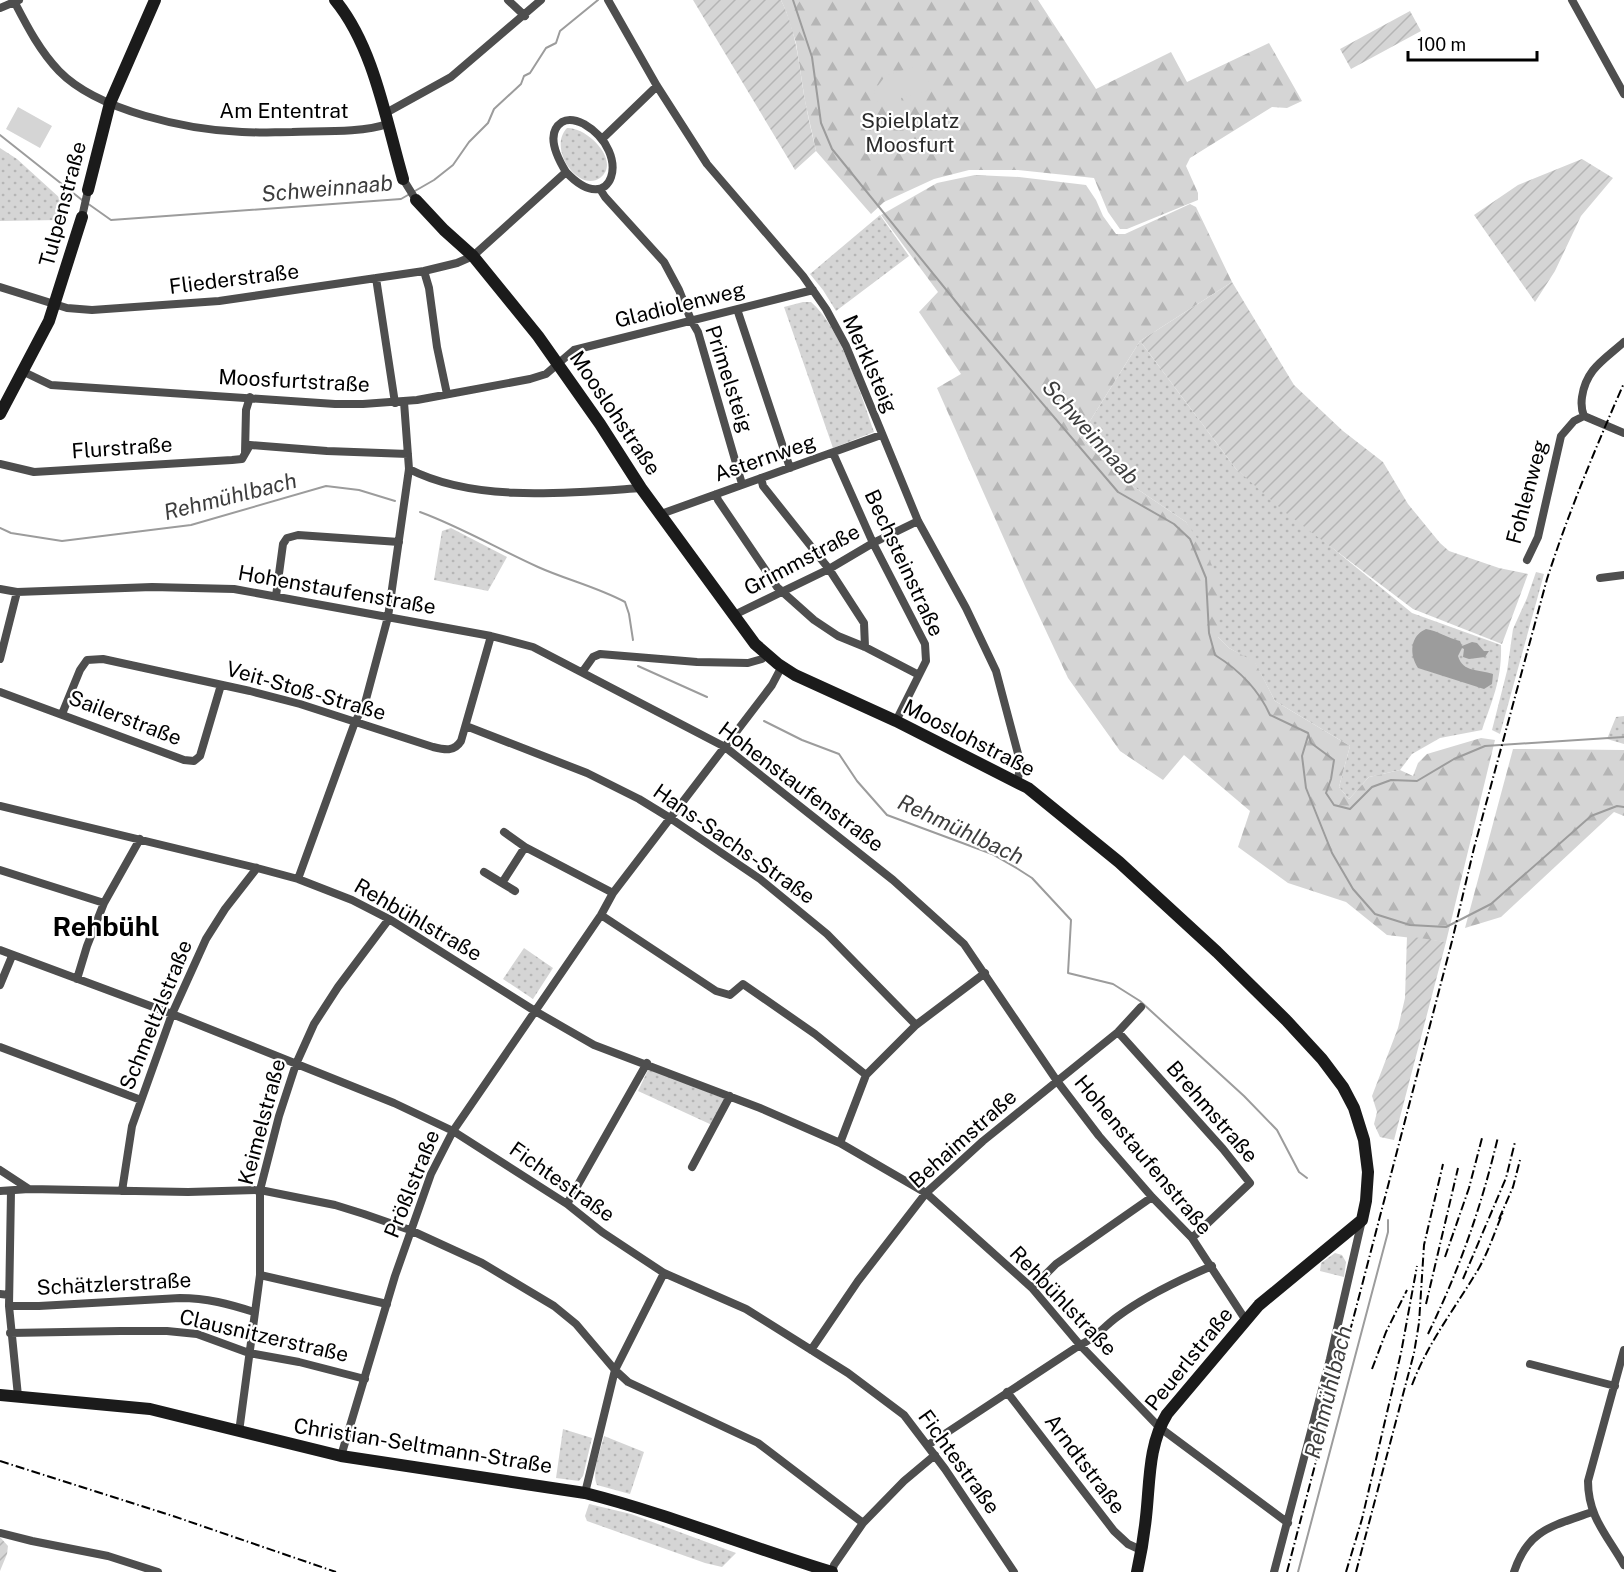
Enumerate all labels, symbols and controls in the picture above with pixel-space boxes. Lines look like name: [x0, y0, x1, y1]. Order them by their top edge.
scale bar: [1408, 24, 1537, 62]
text: 100 m: [1417, 34, 1466, 55]
street label: Am Ententrat: [219, 98, 349, 123]
park label: Spielplatz Moosfurt: [861, 108, 959, 157]
street label: Tulpenstraße: [34, 139, 91, 269]
water label: Schweinnaab: [260, 169, 394, 207]
street label: Fliederstraße: [168, 258, 300, 299]
street label: Gladiolenweg: [612, 276, 748, 333]
street label: Merklsteig: [838, 311, 903, 417]
street label: Primelsteig: [700, 322, 759, 436]
street label: Mooslohstraße: [565, 346, 666, 480]
street label: Moosfurtstraße: [218, 364, 370, 397]
water label: Schweinnaab: [1037, 374, 1145, 490]
street label: Asternweg: [711, 428, 819, 487]
street label: Flurstraße: [71, 432, 173, 464]
street label: Fohlenweg: [1501, 437, 1552, 547]
water label: Rehmühlbach: [161, 467, 299, 525]
street label: Bechsteinstraße: [859, 485, 949, 640]
street label: Grimmstraße: [740, 519, 864, 601]
street label: Hohenstaufenstraße: [236, 560, 438, 619]
street label: Veit-Stoß-Straße: [223, 656, 389, 725]
street label: Sailerstraße: [65, 685, 185, 751]
street label: Mooslohstraße: [899, 694, 1039, 782]
street label: Hohenstaufenstraße: [714, 716, 889, 857]
street label: Hans-Sachs-Straße: [649, 778, 820, 909]
water label: Rehmühlbach: [894, 788, 1028, 870]
street label: Rehbühlstraße: [350, 873, 486, 966]
district label: Rehbühl: [52, 910, 160, 942]
street label: Schmeltzlstraße: [114, 936, 197, 1093]
street label: Keimelstraße: [233, 1056, 290, 1188]
street label: Brehmstraße: [1161, 1056, 1263, 1168]
street label: Hohenstaufenstraße: [1069, 1070, 1217, 1240]
street label: Behaimstraße: [904, 1084, 1021, 1193]
street label: Prößlstraße: [379, 1126, 444, 1241]
street label: Fichtestraße: [505, 1136, 620, 1227]
street label: Rehbühlstraße: [1005, 1240, 1122, 1361]
street label: Schätzlerstraße: [36, 1267, 192, 1300]
street label: Peuerlstraße: [1139, 1302, 1238, 1415]
street label: Clausnitzerstraße: [177, 1304, 351, 1367]
water label: Rehmühlbach: [1299, 1323, 1357, 1461]
street label: Fichtestraße: [913, 1405, 1006, 1519]
street label: Arndtstraße: [1040, 1409, 1131, 1518]
street label: Christian-Seltmann-Straße: [292, 1413, 554, 1478]

